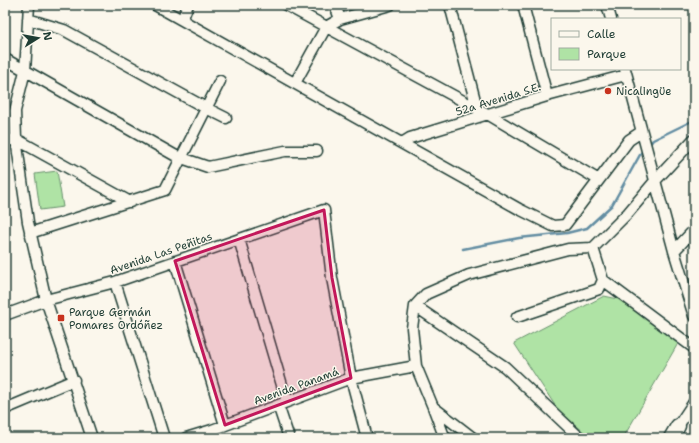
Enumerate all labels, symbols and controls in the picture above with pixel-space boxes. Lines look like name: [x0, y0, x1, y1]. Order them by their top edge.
north arrow: [18, 18, 58, 58]
legend: [551, 18, 681, 70]
text: Calle: [587, 26, 616, 42]
text: N: [39, 30, 56, 42]
text: Parque: [587, 46, 626, 62]
street label: 52a Avenida S.E.: [454, 79, 543, 120]
place label: Nicalingüe: [616, 84, 671, 99]
marker: Nicalingüe: [603, 86, 613, 96]
street label: Avenida Las Peñitas: [108, 229, 214, 278]
place label: Parque Germán Pomares Ordóñez: [69, 305, 163, 333]
marker: Parque Germán Pomares Ordóñez: [56, 313, 66, 323]
street label: Avenida Panamá: [252, 364, 341, 409]

